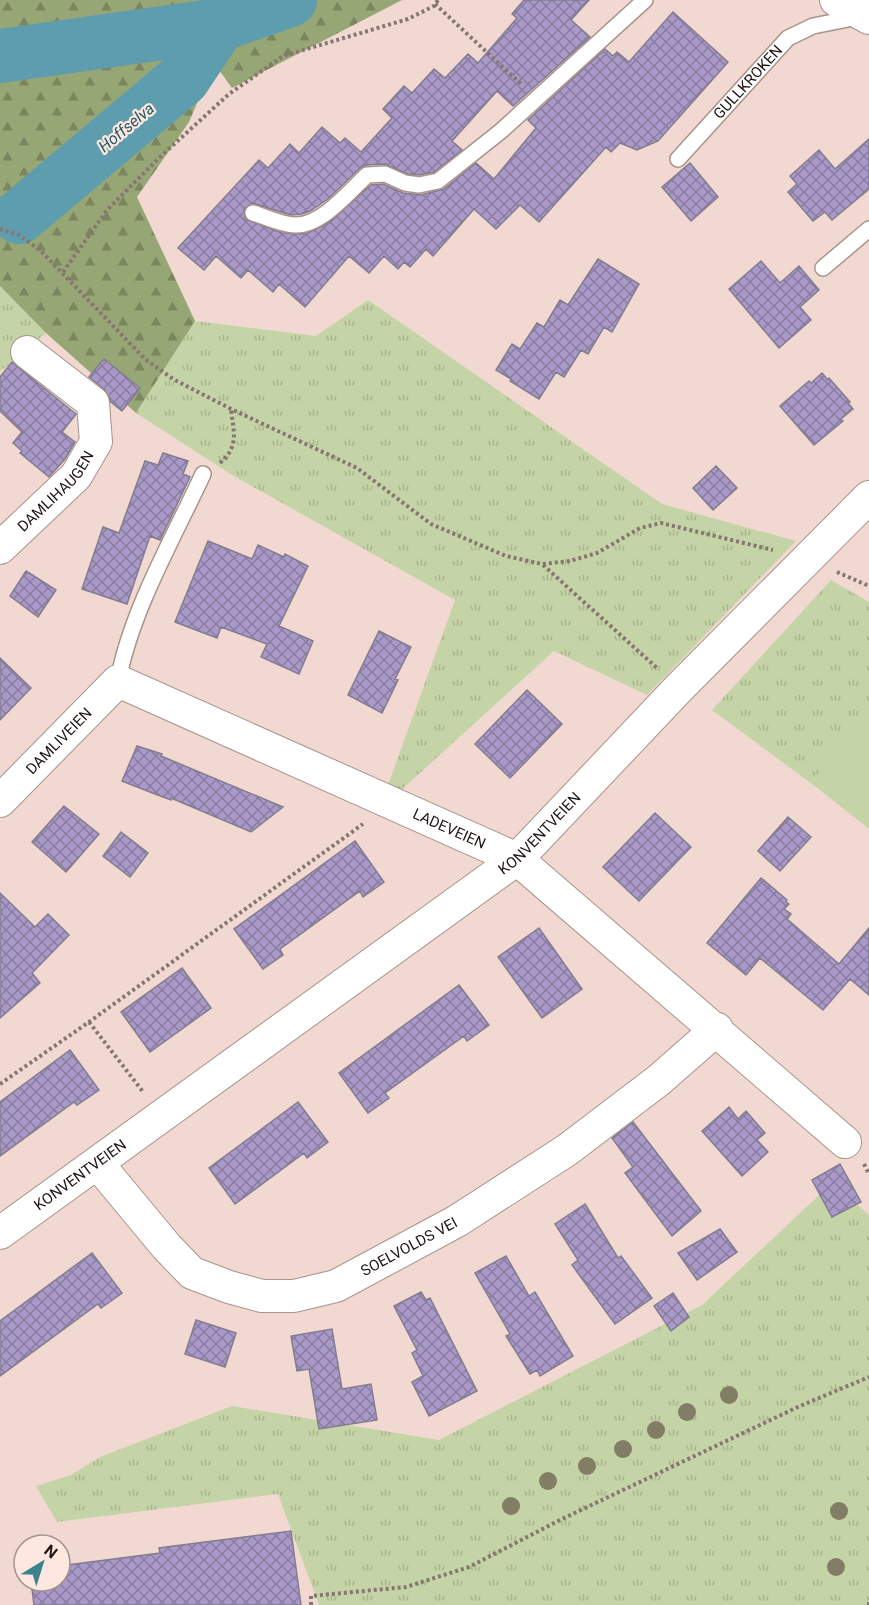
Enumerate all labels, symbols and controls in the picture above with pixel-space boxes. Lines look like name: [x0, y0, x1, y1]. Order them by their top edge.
street label: GULLKROKEN: [710, 41, 786, 123]
water label: Hoffselva: [95, 99, 158, 156]
street label: DAMLIHAUGEN: [14, 448, 98, 535]
street label: DAMLIVEIEN: [22, 704, 96, 778]
street label: KONVENTVEIEN: [495, 789, 584, 878]
street label: LADEVEIEN: [410, 805, 488, 853]
street label: KONVENTVEIEN: [31, 1136, 130, 1214]
street label: SOELVOLDS VEI: [358, 1213, 461, 1280]
north arrow: [12, 1533, 72, 1593]
text: N: [41, 1541, 61, 1563]

